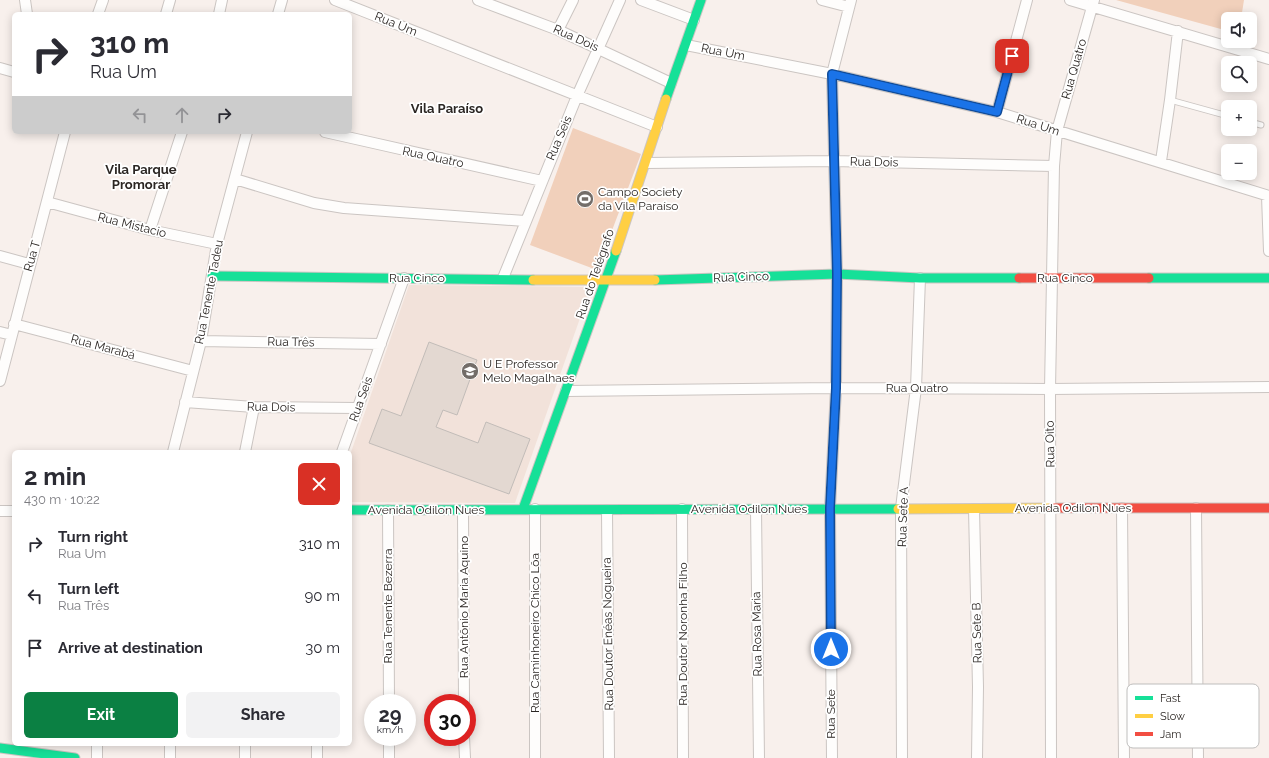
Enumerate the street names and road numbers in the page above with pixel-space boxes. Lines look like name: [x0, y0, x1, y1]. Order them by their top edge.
street label: Rua Um: [373, 9, 419, 39]
street label: Rua Dois: [551, 22, 601, 54]
street label: Rua Quatro: [1059, 37, 1089, 101]
street label: Rua Um: [700, 41, 746, 63]
street label: Rua Um: [1015, 111, 1061, 139]
street label: Rua Seis: [543, 113, 575, 162]
street label: Rua Quatro: [401, 144, 465, 170]
street label: Rua Dois: [850, 155, 899, 169]
street label: Rua Mistacio: [96, 210, 168, 240]
street label: Rua do Telégrafo: [573, 227, 617, 321]
street label: Rua T: [21, 238, 43, 273]
street label: Rua Tenente Tadeu: [192, 239, 226, 345]
street label: Rua Cinco: [713, 269, 769, 285]
street label: Rua Cinco: [389, 271, 445, 285]
street label: Rua Cinco: [1037, 271, 1093, 285]
street label: Rua Marabá: [69, 332, 137, 362]
street label: Rua Três: [267, 335, 315, 349]
street label: Rua Seis: [346, 374, 376, 424]
street label: Rua Quatro: [886, 381, 948, 395]
street label: Rua Dois: [247, 400, 296, 414]
street label: Rua Oito: [1043, 420, 1057, 468]
street label: Rua Sete A: [895, 487, 911, 547]
street label: Avenida Odilon Nues: [1015, 501, 1131, 515]
street label: Avenida Odilon Nues: [691, 502, 807, 516]
street label: Avenida Odilon Nues: [368, 503, 484, 517]
street label: Rua Antônio Maria Aquino: [457, 536, 471, 678]
street label: Rua Tenente Bezerra: [381, 549, 395, 663]
street label: Rua Caminhoneiro Chico Lôa: [528, 553, 542, 713]
street label: Rua Doutor Enéas Nogueira: [600, 557, 616, 711]
street label: Rua Doutor Noronha Filho: [676, 562, 690, 706]
street label: Rua Rosa Maria: [749, 591, 765, 677]
street label: Rua Sete B: [969, 602, 985, 664]
street label: Rua Sete: [824, 689, 838, 739]

